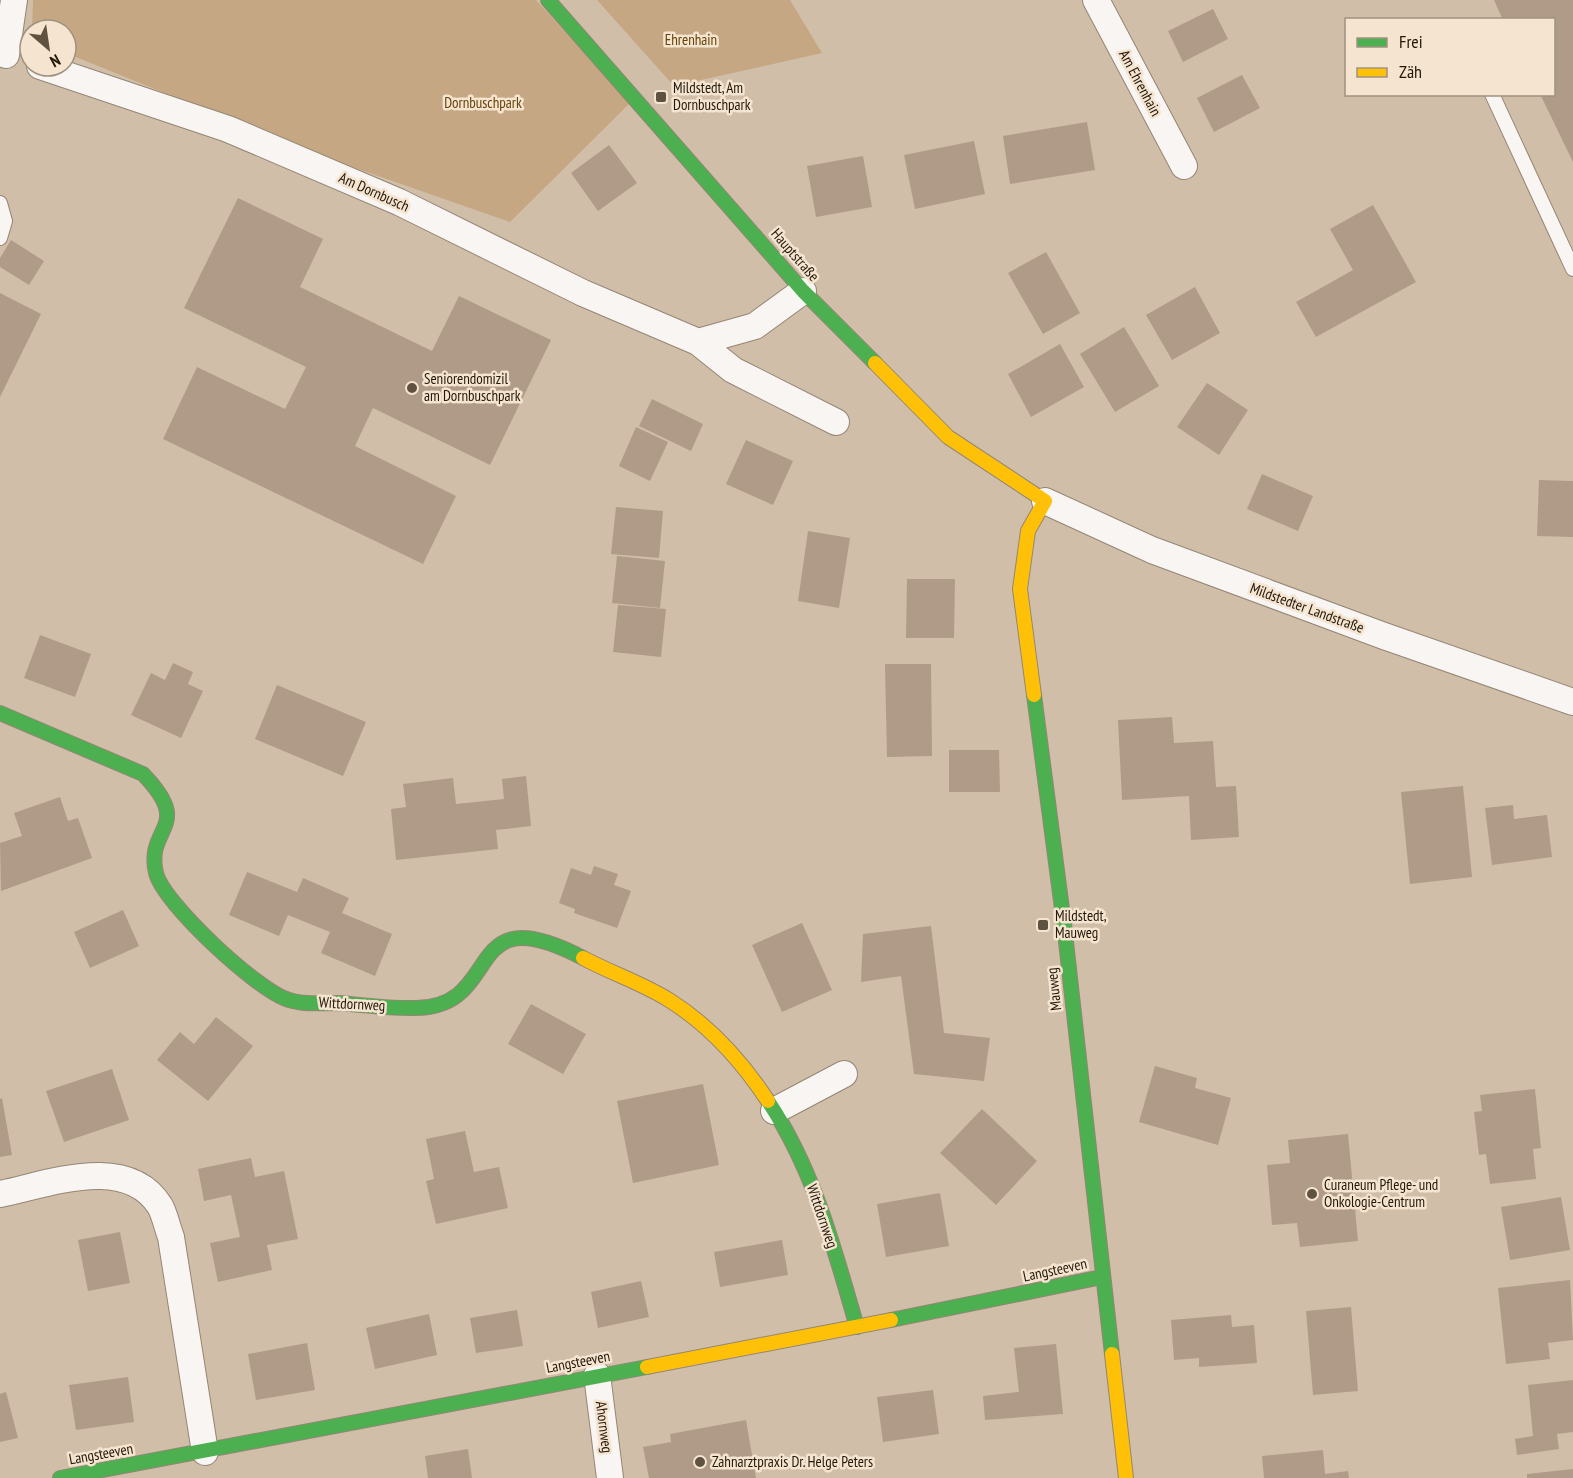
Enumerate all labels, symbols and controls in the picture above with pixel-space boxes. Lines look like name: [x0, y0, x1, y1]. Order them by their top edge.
north arrow: [18, 18, 78, 78]
legend: [1345, 18, 1555, 96]
park label: Ehrenhain: [665, 30, 717, 49]
text: Frei: [1399, 30, 1423, 53]
street label: Am Ehrenhain: [1115, 46, 1166, 119]
text: N: [47, 50, 64, 72]
text: Zäh: [1399, 60, 1422, 83]
place label: Mildstedt, Am Dornbuschpark: [673, 78, 751, 114]
marker: Mildstedt, Am Dornbuschpark: [654, 90, 668, 104]
park label: Dornbuschpark: [444, 93, 522, 112]
street label: Am Dornbusch: [336, 168, 412, 215]
street label: Hauptstraße: [767, 224, 824, 285]
place label: Seniorendomizil am Dornbuschpark: [424, 369, 521, 405]
marker: Seniorendomizil am Dornbuschpark: [405, 381, 419, 395]
street label: Mildstedter Landstraße: [1248, 578, 1367, 637]
place label: Mildstedt, Mauweg: [1055, 906, 1107, 942]
marker: Mildstedt, Mauweg: [1036, 918, 1050, 932]
street label: Mauweg: [1042, 967, 1065, 1012]
street label: Wittdornweg: [318, 992, 386, 1015]
place label: Curaneum Pflege- und Onkologie-Centrum: [1324, 1175, 1438, 1211]
street label: Wittdornweg: [803, 1181, 842, 1250]
marker: Curaneum Pflege- und Onkologie-Centrum: [1305, 1187, 1319, 1201]
street label: Langsteeven: [1021, 1253, 1089, 1286]
street label: Langsteeven: [544, 1346, 612, 1377]
street label: Ahornweg: [592, 1400, 617, 1454]
street label: Langsteeven: [67, 1439, 134, 1468]
place label: Zahnarztpraxis Dr. Helge Peters: [712, 1452, 873, 1471]
marker: Zahnarztpraxis Dr. Helge Peters: [693, 1455, 707, 1469]

